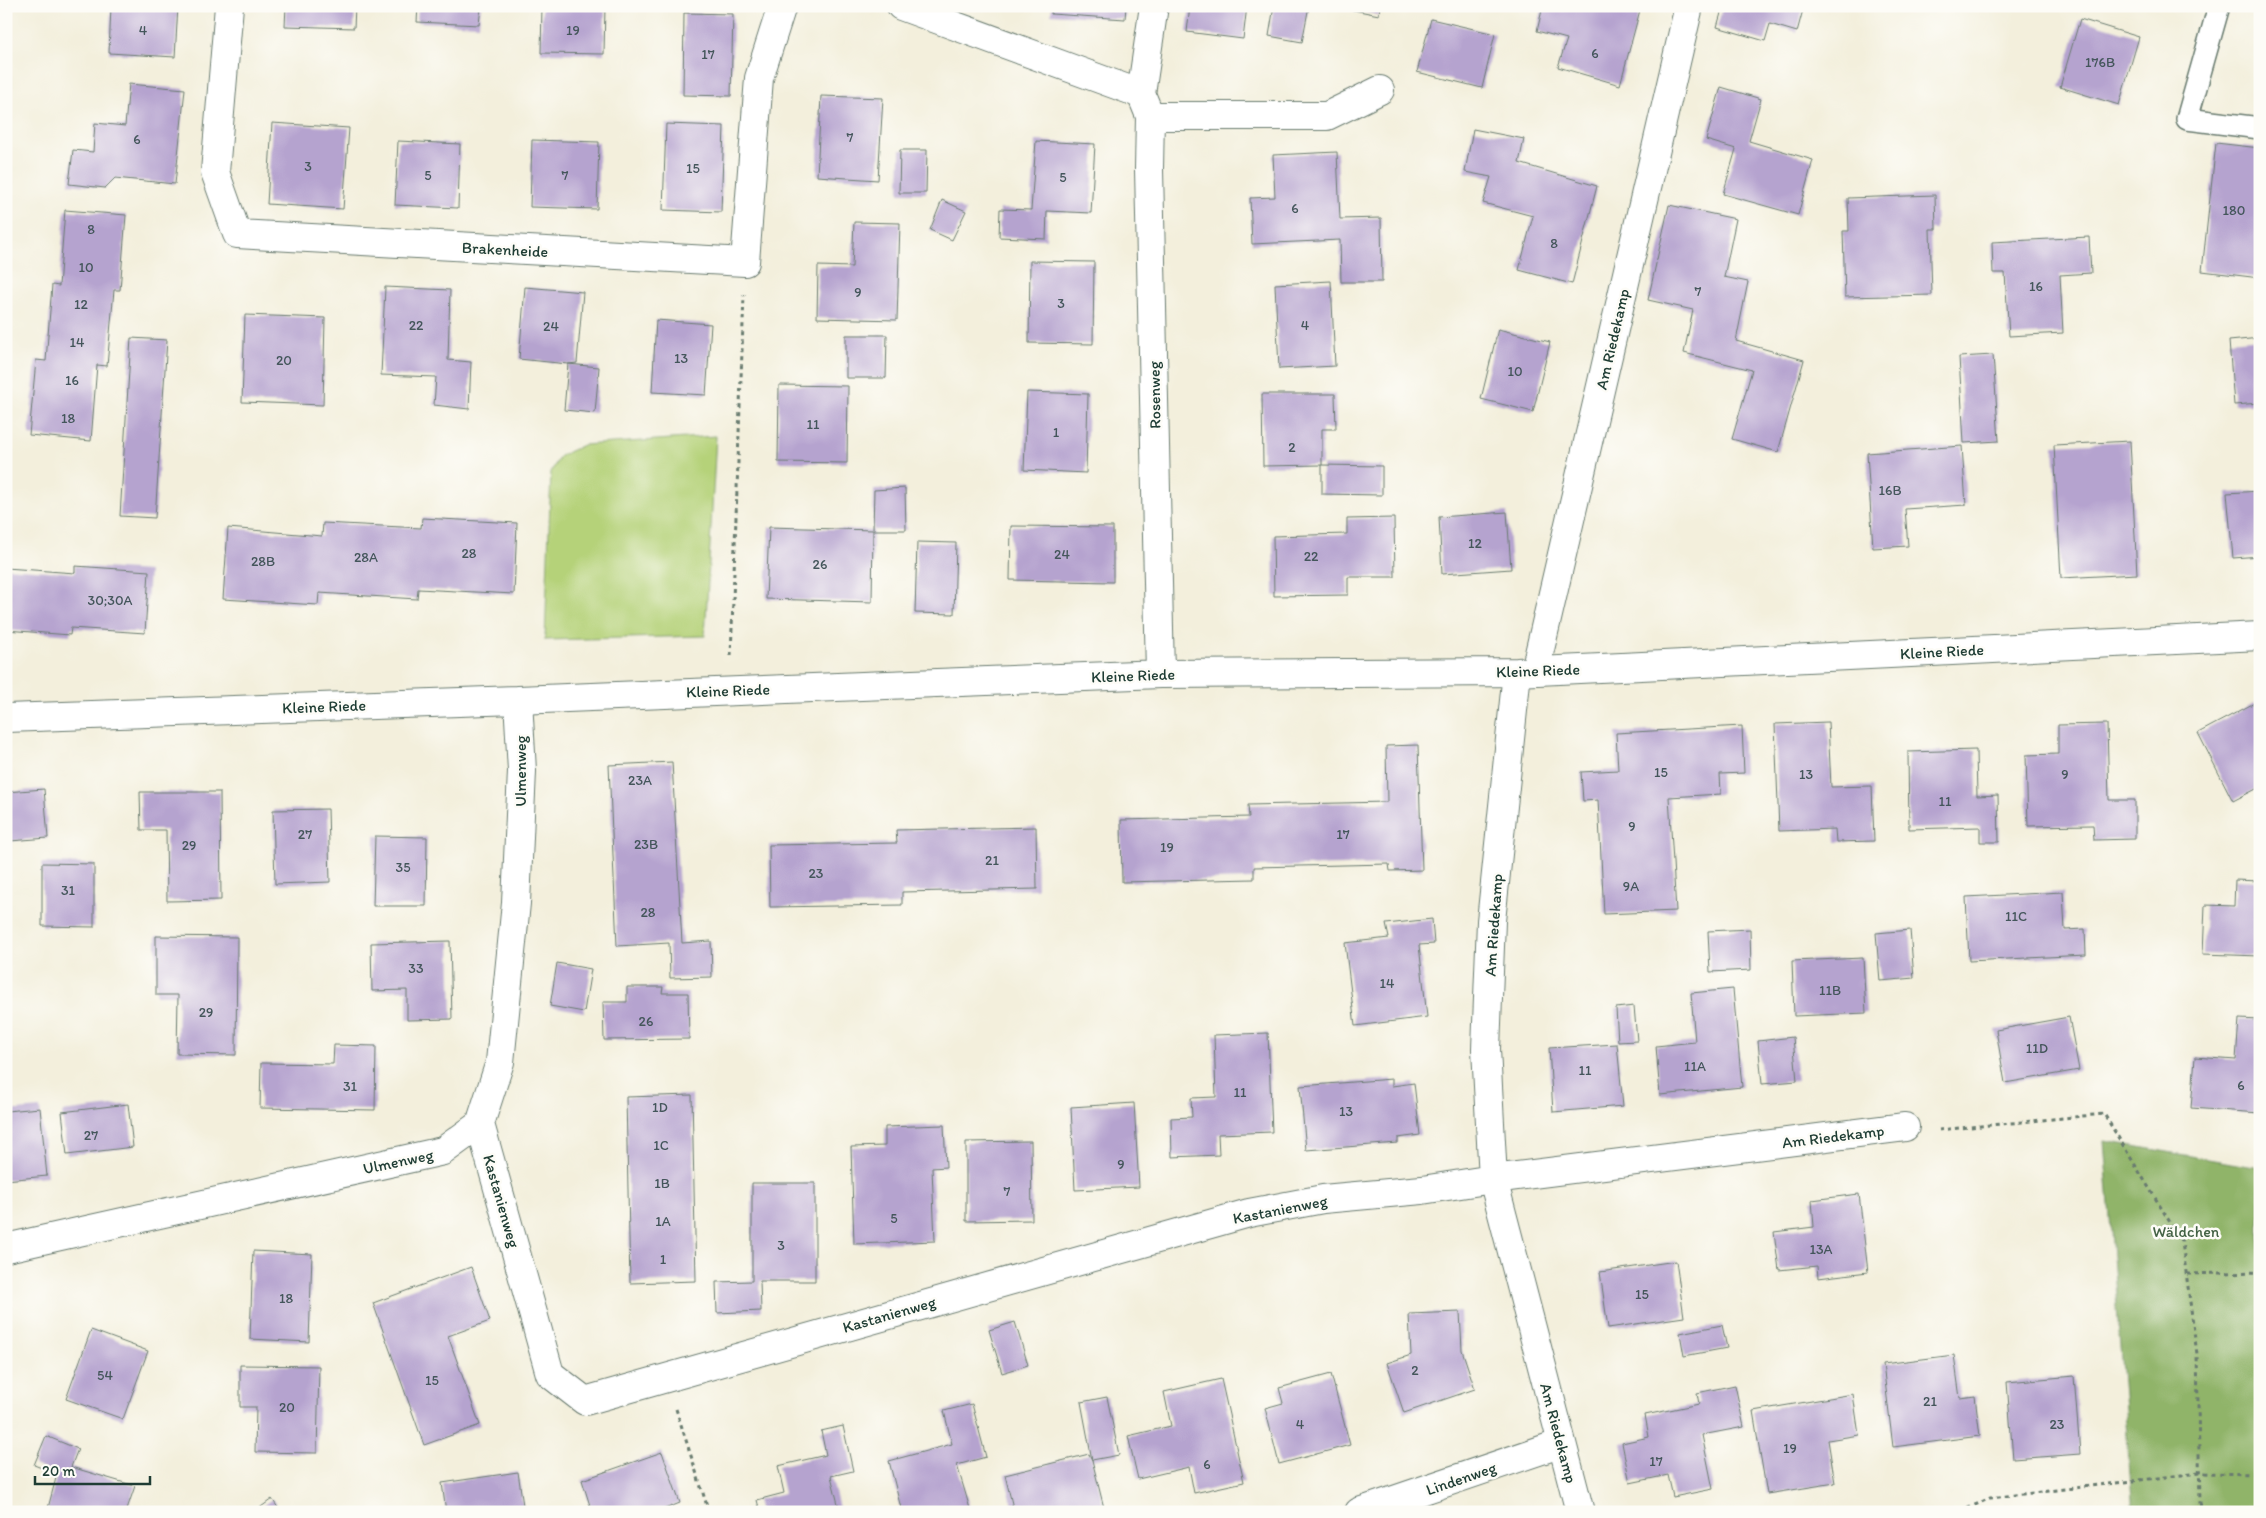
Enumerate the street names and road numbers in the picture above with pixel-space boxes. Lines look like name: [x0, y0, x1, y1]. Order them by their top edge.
street label: Brakenheide: [461, 238, 549, 261]
street label: Am Riedekamp: [1592, 287, 1633, 391]
street label: Rosenweg: [1144, 360, 1165, 429]
street label: Kleine Riede: [1900, 640, 1985, 663]
street label: Kleine Riede: [1496, 660, 1581, 681]
street label: Kleine Riede: [1091, 665, 1176, 686]
street label: Kleine Riede: [686, 680, 771, 701]
street label: Kleine Riede: [282, 696, 367, 717]
street label: Ulmenweg: [511, 734, 530, 807]
street label: Am Riedekamp: [1480, 873, 1507, 977]
street label: Am Riedekamp: [1781, 1121, 1885, 1152]
street label: Ulmenweg: [361, 1145, 436, 1178]
street label: Kastanienweg: [479, 1152, 524, 1251]
street label: Kastanienweg: [1231, 1191, 1330, 1228]
street label: Kastanienweg: [840, 1292, 939, 1337]
street label: Am Riedekamp: [1536, 1381, 1581, 1485]
street label: Lindenweg: [1423, 1457, 1500, 1499]

